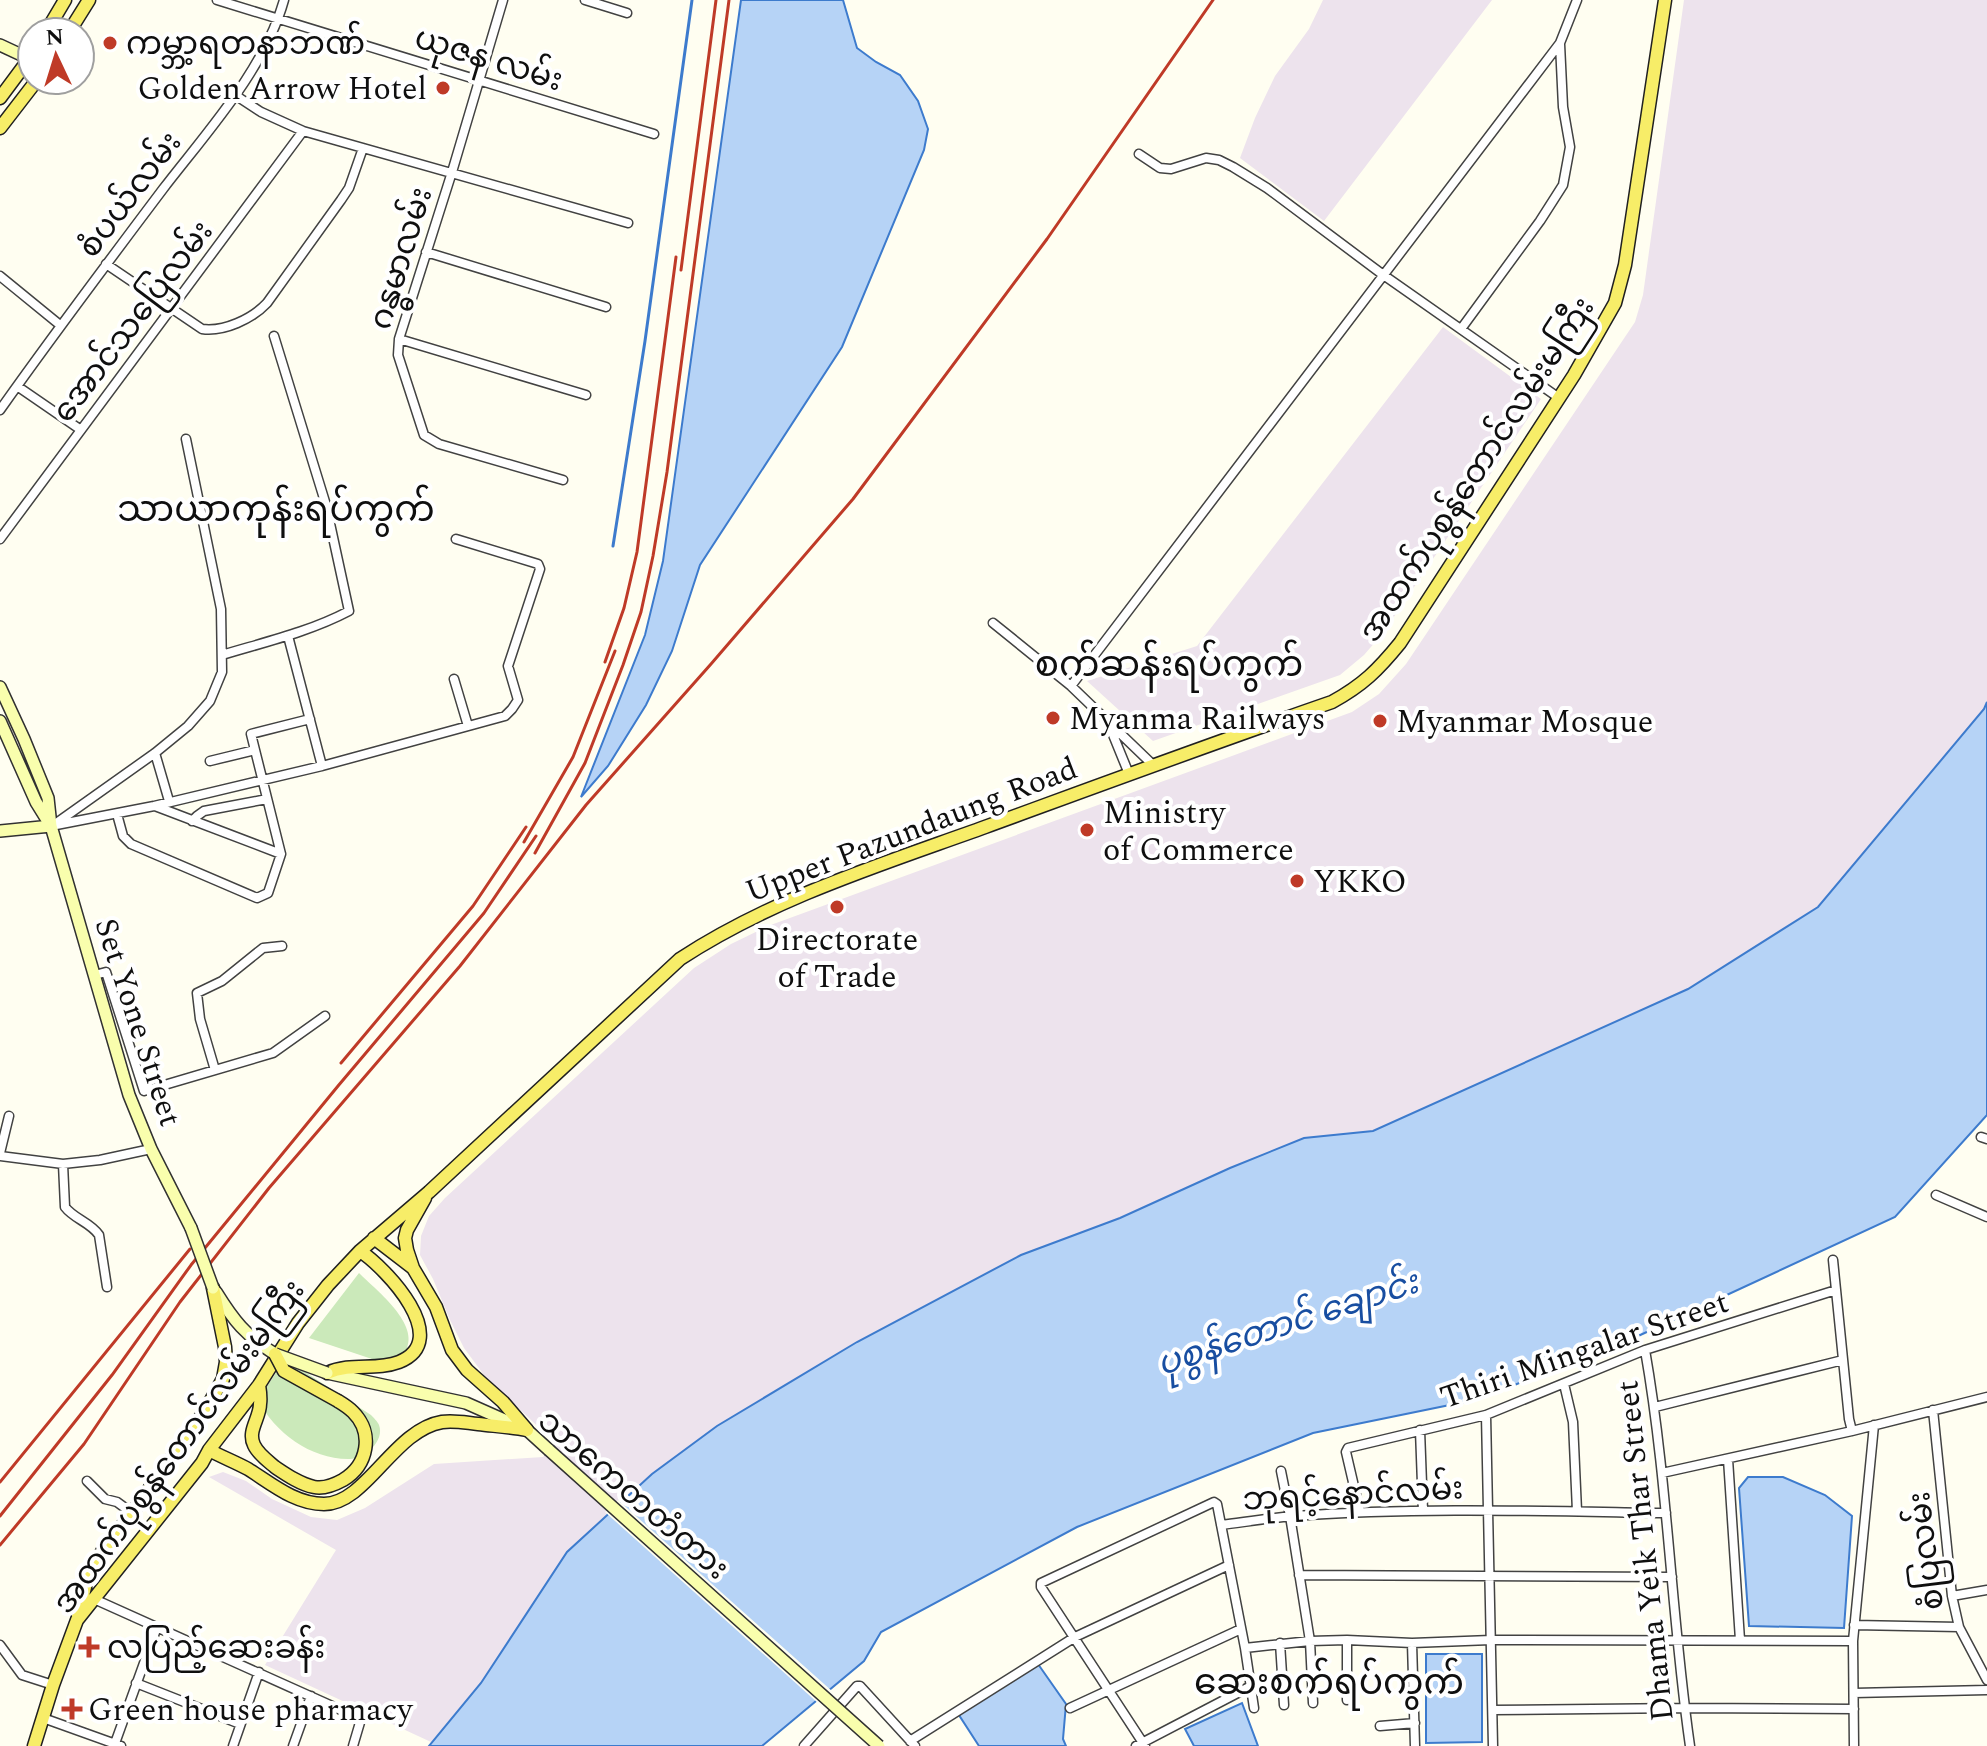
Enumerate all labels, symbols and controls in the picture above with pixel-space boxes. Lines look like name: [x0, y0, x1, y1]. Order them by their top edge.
street label: ယုဇန လမ်း: [408, 14, 569, 105]
north arrow: [16, 16, 96, 96]
text: N: [45, 20, 65, 55]
place label: ကမ္ဘာ့ရတနာဘဏ်: [126, 20, 365, 69]
marker: ကမ္ဘာ့ရတနာဘဏ်: [101, 34, 119, 52]
place label: Golden Arrow Hotel: [138, 65, 427, 114]
marker: Golden Arrow Hotel: [434, 79, 452, 97]
street label: စံပယ်လမ်း: [66, 121, 194, 269]
street label: ဂန္ဓမာလမ်း: [357, 181, 447, 336]
street label: အောင်သပြေလမ်း: [41, 210, 226, 434]
street label: အထက်ပုစွန်တောင်လမ်းမကြီး: [1347, 287, 1608, 652]
district label: သာယာကုန်းရပ်ကွက်: [117, 483, 435, 538]
district label: စက်ဆန်းရပ်ကွက်: [1035, 638, 1303, 693]
place label: Myanma Railways: [1069, 695, 1326, 744]
place label: Myanmar Mosque: [1396, 698, 1653, 747]
marker: Myanma Railways: [1044, 709, 1062, 727]
marker: Myanmar Mosque: [1371, 712, 1389, 730]
street label: Upper Pazundaung Road: [738, 744, 1085, 916]
place label: Ministry of Commerce: [1103, 789, 1294, 875]
marker: Ministry of Commerce: [1078, 821, 1096, 839]
place label: YKKO: [1313, 858, 1407, 907]
marker: YKKO: [1288, 872, 1306, 890]
marker: Directorate of Trade: [828, 898, 846, 916]
street label: Set Yone Street: [81, 912, 194, 1133]
place label: Directorate of Trade: [756, 916, 918, 1002]
water label: ပုစွန်တောင် ချောင်း: [1150, 1256, 1427, 1391]
street label: အထက်ပုစွန်တောင်လမ်းမကြီး: [41, 1269, 318, 1624]
street label: Thiri Mingalar Street: [1434, 1278, 1735, 1423]
street label: Dhama Yeik Thar Street: [1603, 1378, 1688, 1724]
street label: သာကေတတံတား: [526, 1398, 740, 1592]
street label: ဘုရင့်နောင်လမ်း: [1241, 1464, 1465, 1525]
street label: စံပြလမ်း: [1895, 1489, 1958, 1613]
place label: လပြည့်ဆေးခန်း: [107, 1624, 325, 1673]
marker: လပြည့်ဆေးခန်း: [78, 1636, 100, 1658]
district label: ဆေးစက်ရပ်ကွက်: [1194, 1656, 1464, 1711]
place label: Green house pharmacy: [88, 1686, 414, 1735]
marker: Green house pharmacy: [63, 1700, 81, 1718]

